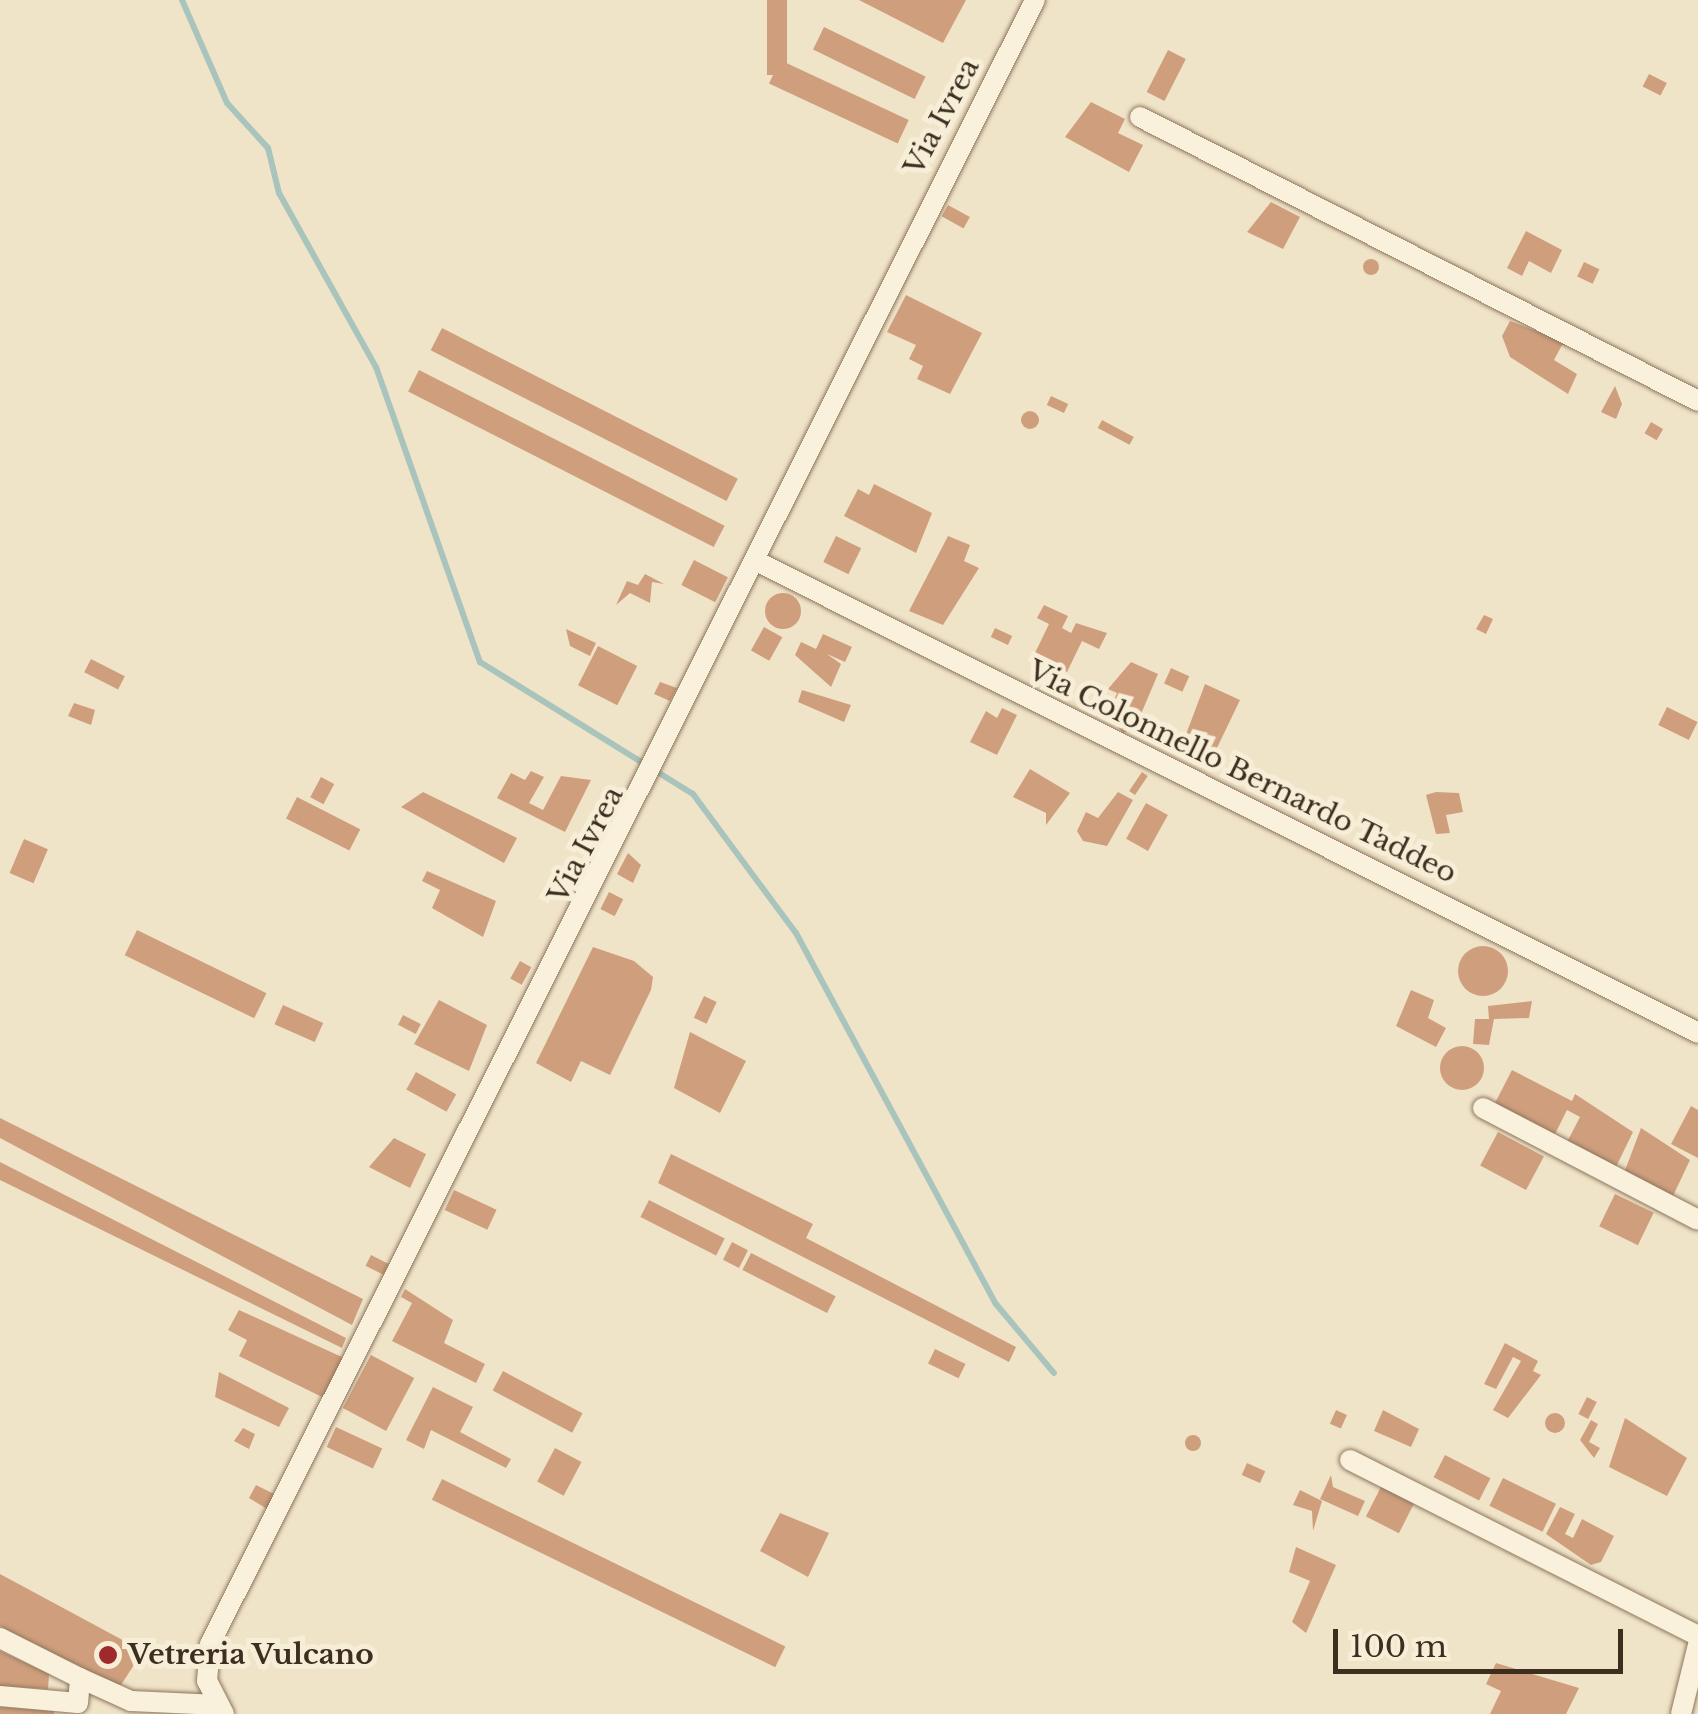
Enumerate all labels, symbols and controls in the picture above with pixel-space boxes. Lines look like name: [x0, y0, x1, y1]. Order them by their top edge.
street label: Via Ivrea: [897, 53, 987, 181]
street label: Via Colonnello Bernardo Taddeo: [1022, 653, 1462, 891]
street label: Via Ivrea: [541, 781, 631, 909]
scale bar: [1338, 1609, 1628, 1671]
text: 100 m: [1350, 1628, 1447, 1665]
place label: Vetreria Vulcano: [128, 1638, 375, 1672]
marker: Vetreria Vulcano: [97, 1644, 119, 1666]

